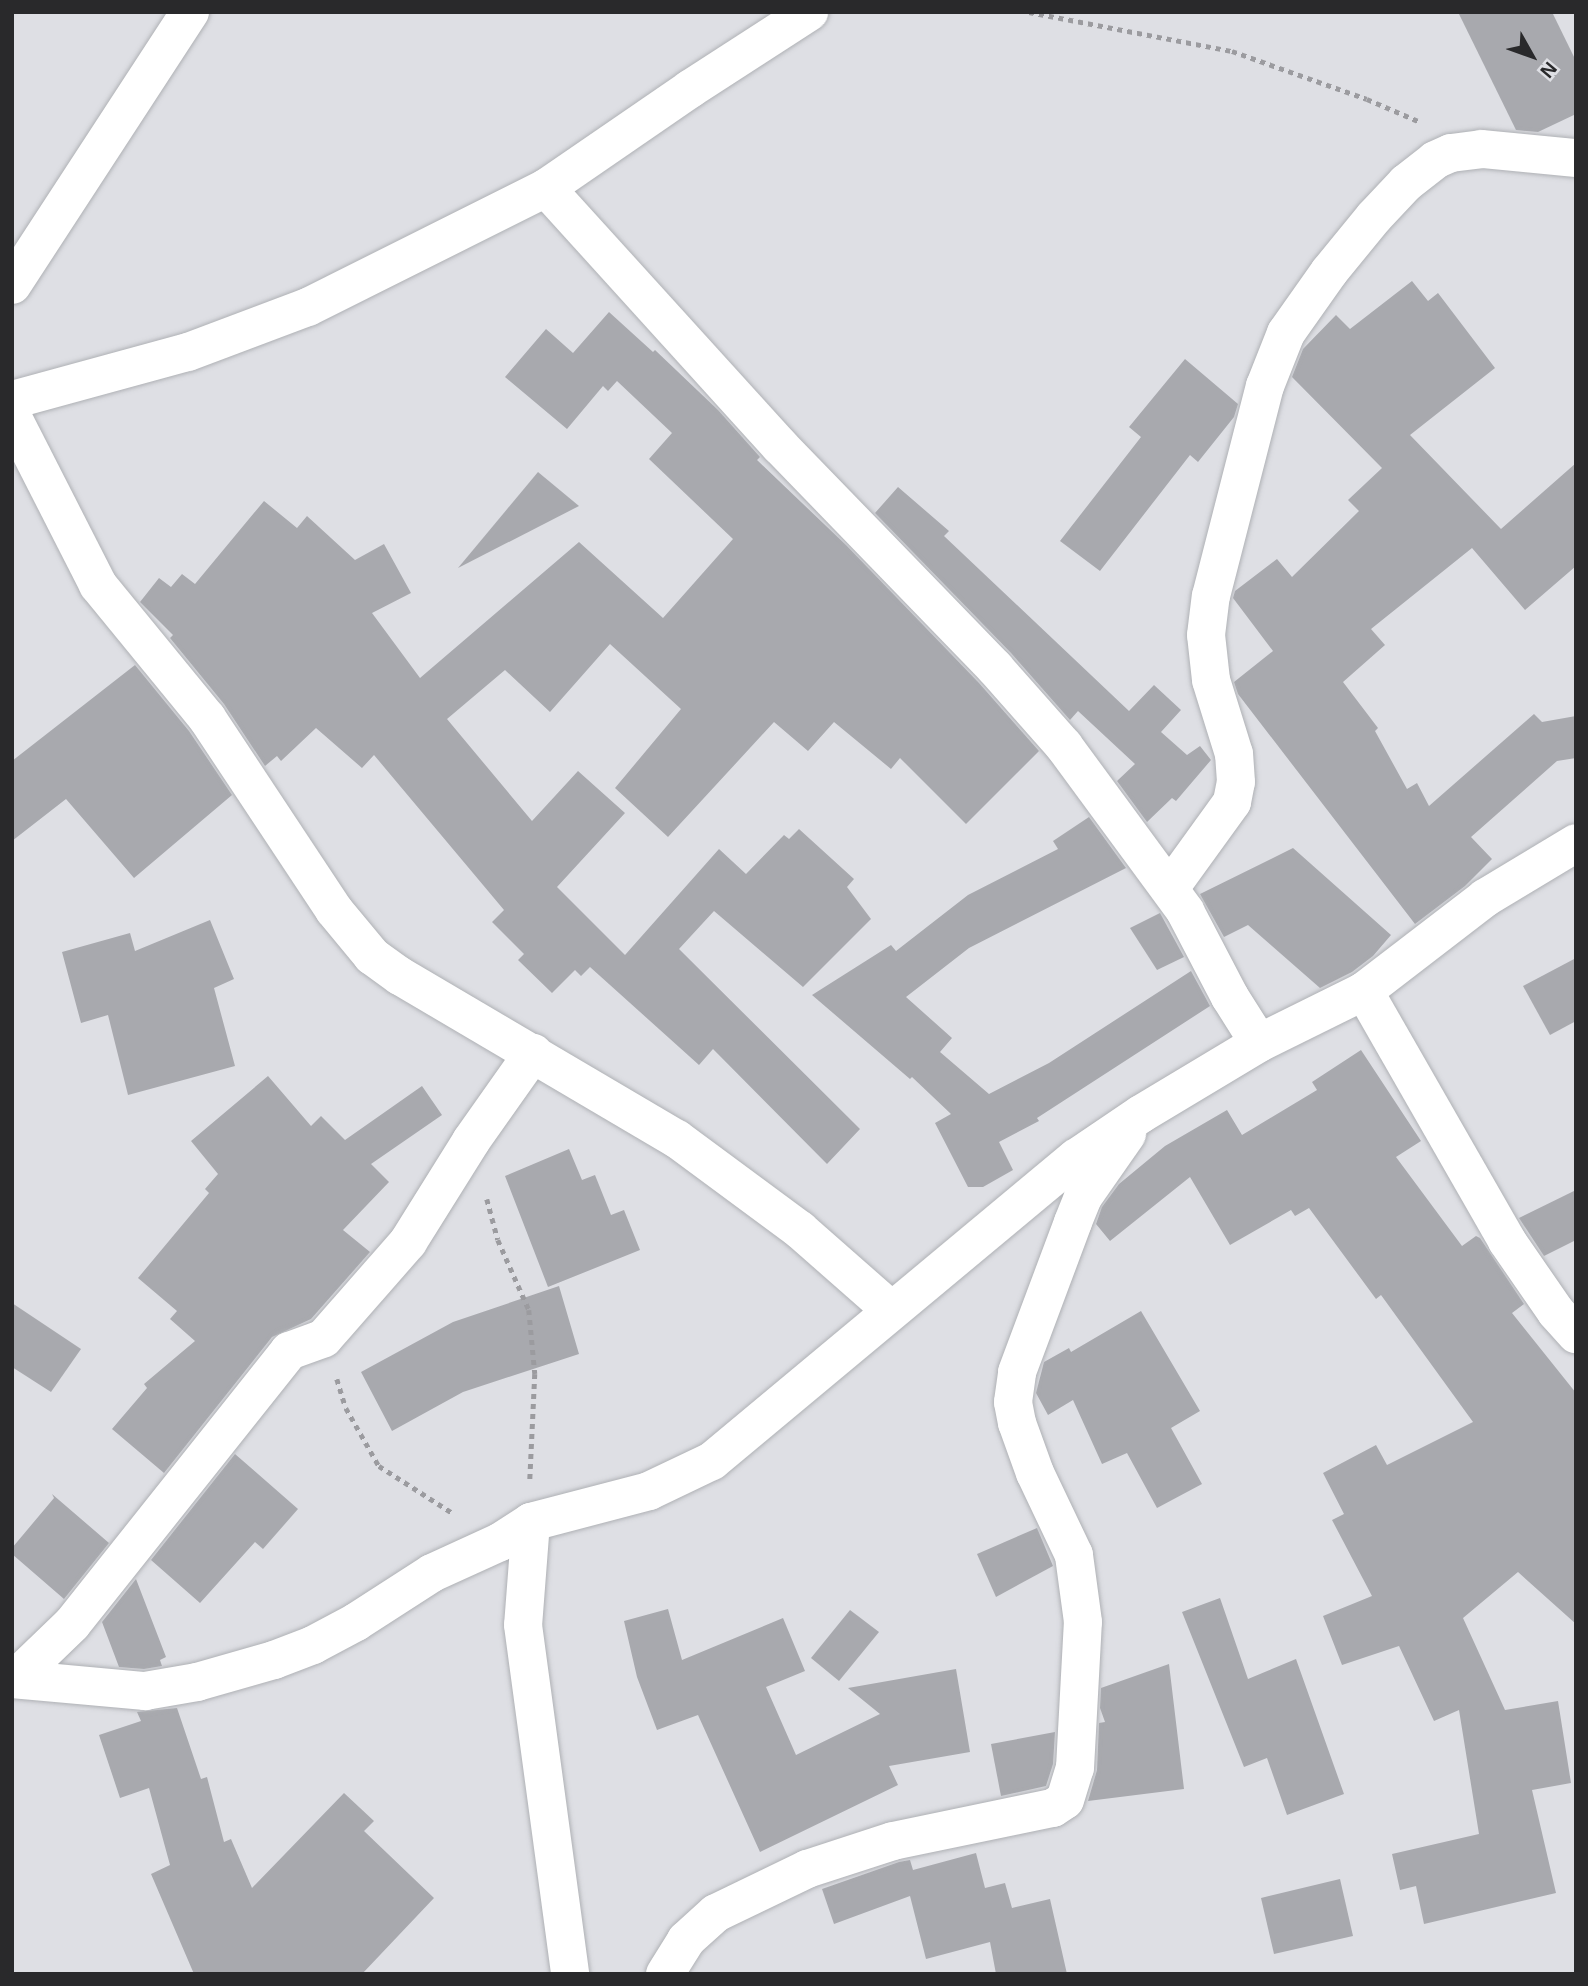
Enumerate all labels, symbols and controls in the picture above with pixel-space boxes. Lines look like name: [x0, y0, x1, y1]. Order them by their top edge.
north arrow: [1497, 21, 1567, 91]
text: N: [1536, 58, 1561, 82]

